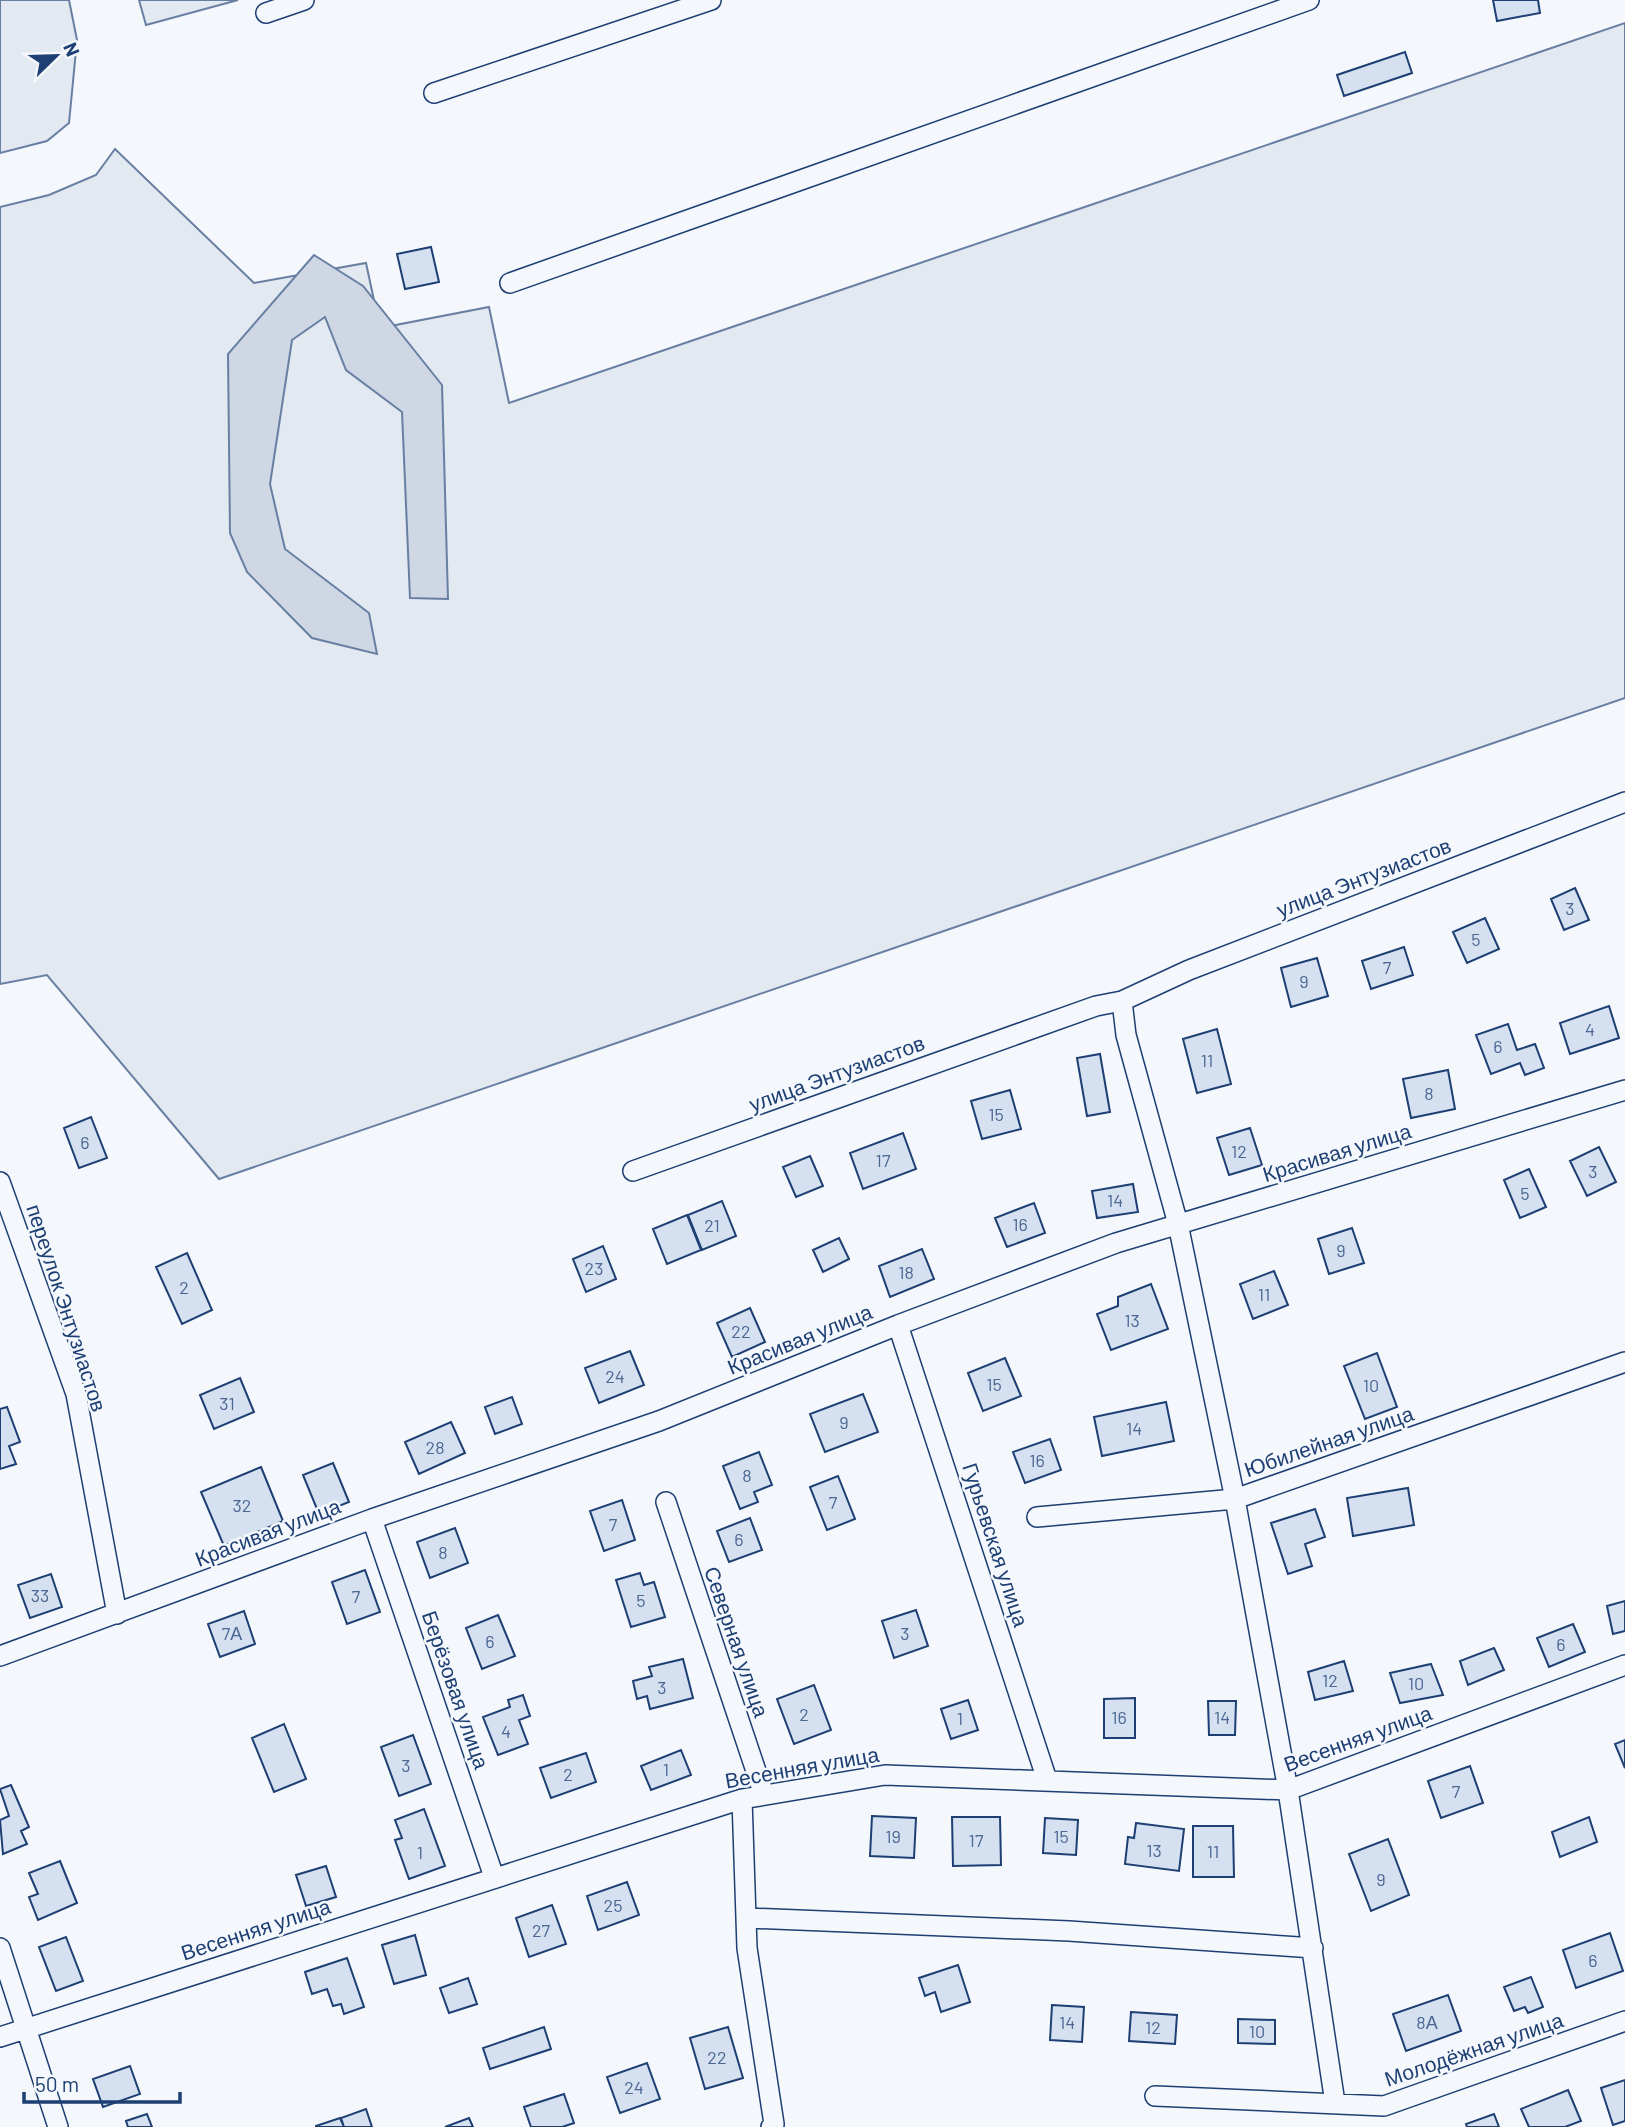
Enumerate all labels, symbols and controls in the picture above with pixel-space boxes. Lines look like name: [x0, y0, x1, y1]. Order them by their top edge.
north arrow: [21, 21, 91, 91]
text: N: [59, 39, 85, 59]
street label: улица Энтузиастов: [1273, 832, 1454, 921]
house number: 3: [1565, 897, 1575, 919]
house number: 5: [1471, 928, 1481, 950]
house number: 7: [1383, 956, 1392, 978]
house number: 9: [1299, 970, 1309, 992]
house number: 4: [1585, 1018, 1595, 1040]
street label: улица Энтузиастов: [745, 1029, 928, 1116]
house number: 6: [1493, 1035, 1503, 1057]
house number: 11: [1201, 1049, 1213, 1071]
house number: 8: [1424, 1082, 1434, 1104]
house number: 15: [988, 1103, 1004, 1125]
street label: Красивая улица: [1259, 1117, 1414, 1186]
house number: 6: [80, 1131, 90, 1153]
house number: 12: [1231, 1140, 1247, 1162]
house number: 17: [876, 1149, 891, 1171]
house number: 3: [1588, 1160, 1598, 1182]
house number: 5: [1520, 1182, 1530, 1204]
house number: 14: [1107, 1189, 1123, 1211]
street label: переулок Энтузиастов: [22, 1201, 113, 1414]
house number: 16: [1012, 1213, 1028, 1235]
house number: 21: [704, 1214, 720, 1236]
house number: 9: [1336, 1239, 1346, 1261]
house number: 23: [585, 1257, 603, 1279]
house number: 18: [898, 1261, 914, 1283]
house number: 2: [179, 1276, 189, 1298]
house number: 11: [1258, 1283, 1270, 1305]
street label: Красивая улица: [723, 1298, 876, 1379]
house number: 13: [1124, 1309, 1140, 1331]
house number: 22: [731, 1320, 751, 1342]
house number: 24: [605, 1365, 625, 1387]
house number: 15: [986, 1373, 1002, 1395]
house number: 10: [1363, 1374, 1379, 1396]
house number: 31: [219, 1392, 235, 1414]
street label: Юбилейная улица: [1241, 1400, 1417, 1481]
house number: 9: [839, 1411, 849, 1433]
house number: 14: [1126, 1417, 1142, 1439]
house number: 28: [425, 1436, 445, 1458]
house number: 16: [1029, 1449, 1045, 1471]
street label: Гурьевская улица: [958, 1460, 1035, 1630]
house number: 8: [742, 1464, 752, 1486]
house number: 7: [829, 1491, 838, 1513]
street label: Красивая улица: [191, 1492, 344, 1571]
house number: 32: [233, 1494, 251, 1516]
house number: 7: [609, 1513, 618, 1535]
house number: 6: [734, 1528, 744, 1550]
house number: 8: [438, 1541, 448, 1563]
street label: Северная улица: [700, 1563, 775, 1720]
house number: 33: [31, 1584, 49, 1606]
house number: 7: [352, 1585, 361, 1607]
house number: 5: [636, 1589, 646, 1611]
street label: Берёзовая улица: [418, 1607, 495, 1772]
house number: 7А: [222, 1622, 242, 1644]
house number: 3: [900, 1622, 910, 1644]
house number: 6: [485, 1630, 495, 1652]
house number: 6: [1556, 1633, 1566, 1655]
house number: 12: [1322, 1669, 1338, 1691]
house number: 10: [1408, 1672, 1424, 1694]
house number: 3: [657, 1676, 667, 1698]
street label: Весенняя улица: [1280, 1699, 1435, 1776]
house number: 2: [799, 1703, 809, 1725]
house number: 16: [1111, 1706, 1127, 1728]
house number: 14: [1214, 1706, 1230, 1728]
house number: 1: [957, 1707, 963, 1729]
house number: 4: [501, 1720, 511, 1742]
street label: Весенняя улица: [723, 1741, 881, 1792]
house number: 3: [401, 1754, 411, 1776]
house number: 1: [663, 1758, 669, 1780]
house number: 2: [563, 1763, 573, 1785]
house number: 7: [1452, 1780, 1461, 1802]
house number: 19: [885, 1825, 901, 1847]
house number: 15: [1053, 1825, 1069, 1847]
house number: 17: [969, 1829, 984, 1851]
house number: 13: [1146, 1839, 1162, 1861]
house number: 11: [1207, 1840, 1219, 1862]
house number: 1: [417, 1841, 423, 1863]
house number: 9: [1376, 1868, 1386, 1890]
street label: Весенняя улица: [178, 1893, 334, 1965]
house number: 25: [604, 1894, 622, 1916]
house number: 27: [532, 1919, 551, 1941]
house number: 6: [1588, 1949, 1598, 1971]
street label: Молодёжная улица: [1381, 2006, 1566, 2091]
house number: 14: [1059, 2011, 1075, 2033]
house number: 8А: [1416, 2011, 1438, 2033]
house number: 12: [1145, 2016, 1161, 2038]
house number: 10: [1249, 2020, 1265, 2042]
house number: 22: [707, 2046, 727, 2068]
scale bar: [24, 2060, 180, 2104]
text: 50 m: [35, 2071, 79, 2096]
house number: 24: [624, 2076, 644, 2098]

